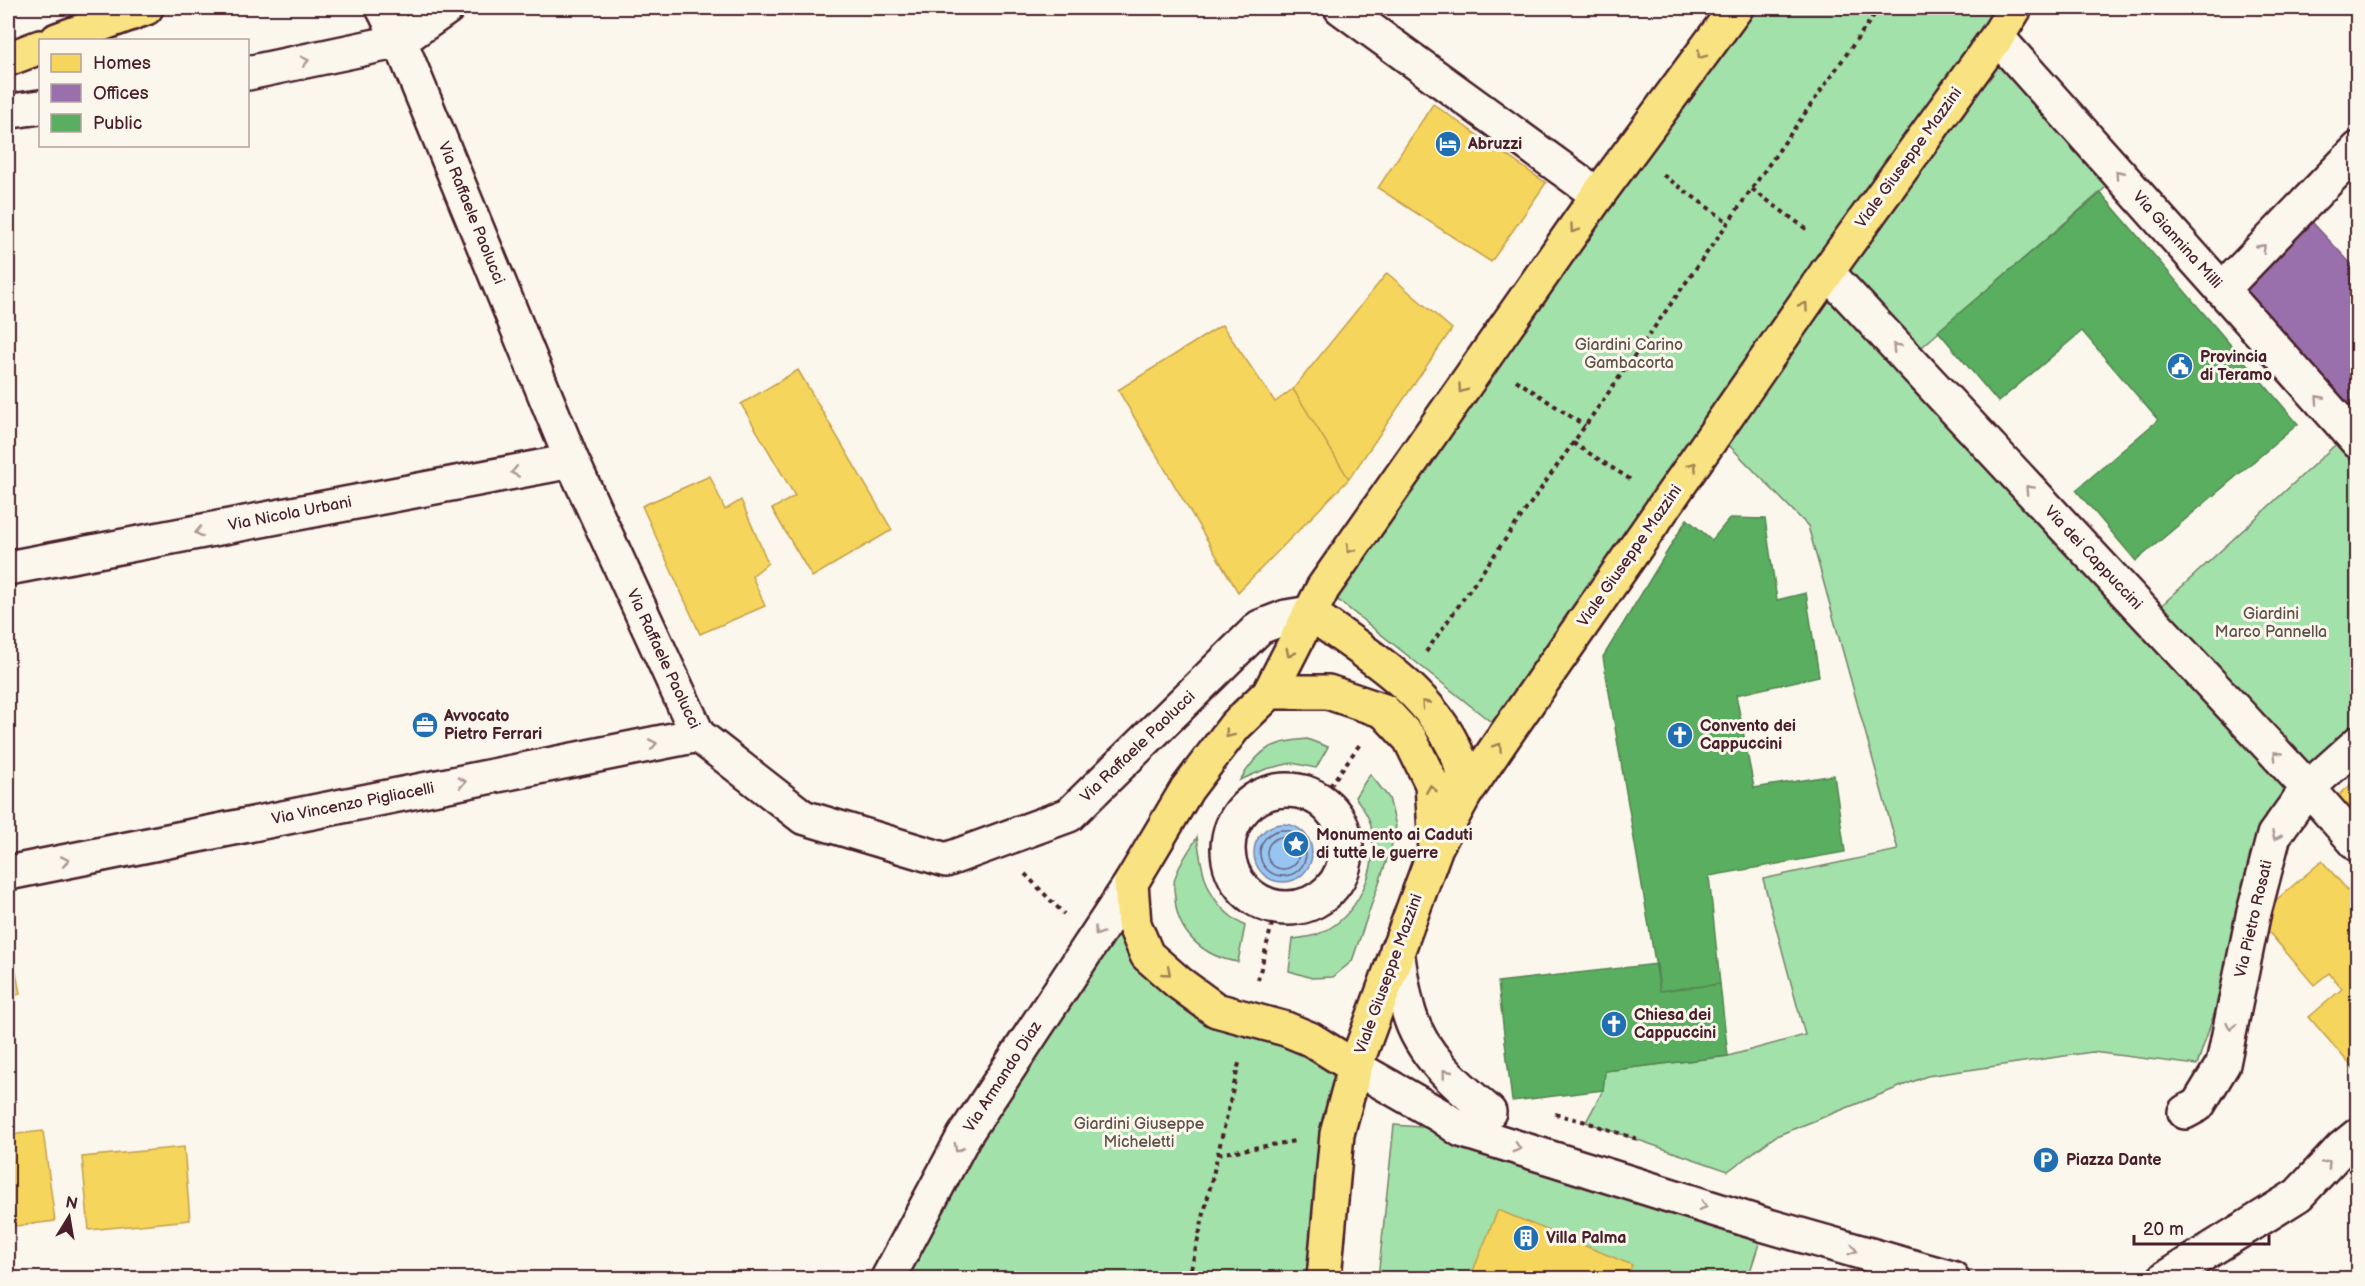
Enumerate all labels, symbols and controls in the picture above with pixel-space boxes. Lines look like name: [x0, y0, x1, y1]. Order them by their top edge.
legend: [39, 39, 249, 147]
one-way arrow: [1697, 48, 1708, 59]
text: Homes: [93, 53, 151, 74]
one-way arrow: [299, 55, 309, 68]
text: Offices: [93, 83, 149, 104]
street label: Viale Giuseppe Mazzini: [1852, 84, 1966, 232]
text: Public: [93, 113, 142, 134]
hotel icon: Abruzzi: [1433, 129, 1463, 159]
place label: Abruzzi: [1467, 135, 1522, 154]
street label: Via Raffaele Paolucci: [434, 139, 508, 287]
one-way arrow: [2115, 170, 2126, 181]
street label: Via Giannina Milli: [2128, 187, 2226, 293]
one-way arrow: [1570, 223, 1581, 234]
one-way arrow: [2255, 244, 2266, 254]
one-way arrow: [1797, 301, 1808, 312]
park label: Giardini Carino Gambacorta: [1575, 336, 1683, 373]
one-way arrow: [1892, 343, 1903, 353]
place label: Provincia di Teramo: [2200, 348, 2272, 385]
public building icon: Provincia di Teramo: [2165, 351, 2195, 381]
one-way arrow: [1458, 382, 1469, 393]
one-way arrow: [2315, 395, 2326, 405]
one-way arrow: [1686, 462, 1697, 473]
one-way arrow: [510, 465, 520, 478]
street label: Viale Giuseppe Mazzini: [1574, 481, 1686, 631]
one-way arrow: [2025, 486, 2036, 496]
street label: Via Nicola Urbani: [227, 493, 353, 535]
street label: Via dei Cappuccini: [2040, 502, 2146, 614]
one-way arrow: [195, 525, 205, 538]
one-way arrow: [1346, 542, 1357, 553]
street label: Via Raffaele Paolucci: [622, 586, 704, 732]
park label: Giardini Marco Pannella: [2215, 605, 2327, 642]
one-way arrow: [1286, 646, 1298, 657]
street label: Via Raffaele Paolucci: [1077, 687, 1199, 807]
one-way arrow: [1421, 701, 1432, 711]
place label: Avvocato Pietro Ferrari: [443, 707, 542, 744]
office icon: Avvocato Pietro Ferrari: [410, 710, 440, 740]
place label: Convento dei Cappuccini: [1700, 717, 1796, 754]
church icon: Convento dei Cappuccini: [1665, 720, 1695, 750]
one-way arrow: [1226, 727, 1237, 738]
one-way arrow: [648, 738, 658, 751]
one-way arrow: [1491, 743, 1502, 754]
one-way arrow: [2273, 751, 2284, 761]
one-way arrow: [457, 776, 467, 789]
street label: Via Vincenzo Pigliacelli: [270, 779, 436, 829]
one-way arrow: [1425, 784, 1438, 794]
place label: Monumento ai Caduti di tutte le guerre: [1316, 826, 1473, 863]
place icon: Monumento ai Caduti di tutte le guerre: [1281, 829, 1311, 859]
one-way arrow: [2271, 830, 2283, 841]
one-way arrow: [60, 855, 70, 868]
street label: Via Pietro Rosati: [2231, 858, 2277, 980]
street label: Viale Giuseppe Mazzini: [1351, 891, 1427, 1057]
one-way arrow: [1094, 926, 1106, 936]
one-way arrow: [1160, 965, 1170, 976]
place label: Chiesa dei Cappuccini: [1634, 1006, 1716, 1043]
church icon: Chiesa dei Cappuccini: [1599, 1009, 1629, 1039]
street label: Via Armando Diaz: [960, 1018, 1046, 1136]
one-way arrow: [2225, 1020, 2238, 1030]
one-way arrow: [1442, 1069, 1453, 1080]
park label: Giardini Giuseppe Micheletti: [1074, 1115, 1205, 1152]
one-way arrow: [1511, 1140, 1522, 1153]
one-way arrow: [954, 1142, 965, 1152]
parking icon: Piazza Dante: [2031, 1145, 2061, 1175]
place label: Piazza Dante: [2066, 1151, 2162, 1170]
one-way arrow: [2320, 1160, 2331, 1170]
north arrow: [39, 1187, 99, 1247]
text: N: [64, 1193, 79, 1214]
one-way arrow: [1697, 1198, 1708, 1211]
scale bar: [2134, 1208, 2269, 1246]
text: 20 m: [2143, 1219, 2184, 1240]
building icon: Villa Palma: [1511, 1223, 1541, 1253]
place label: Villa Palma: [1546, 1229, 1626, 1248]
one-way arrow: [1848, 1243, 1858, 1256]

